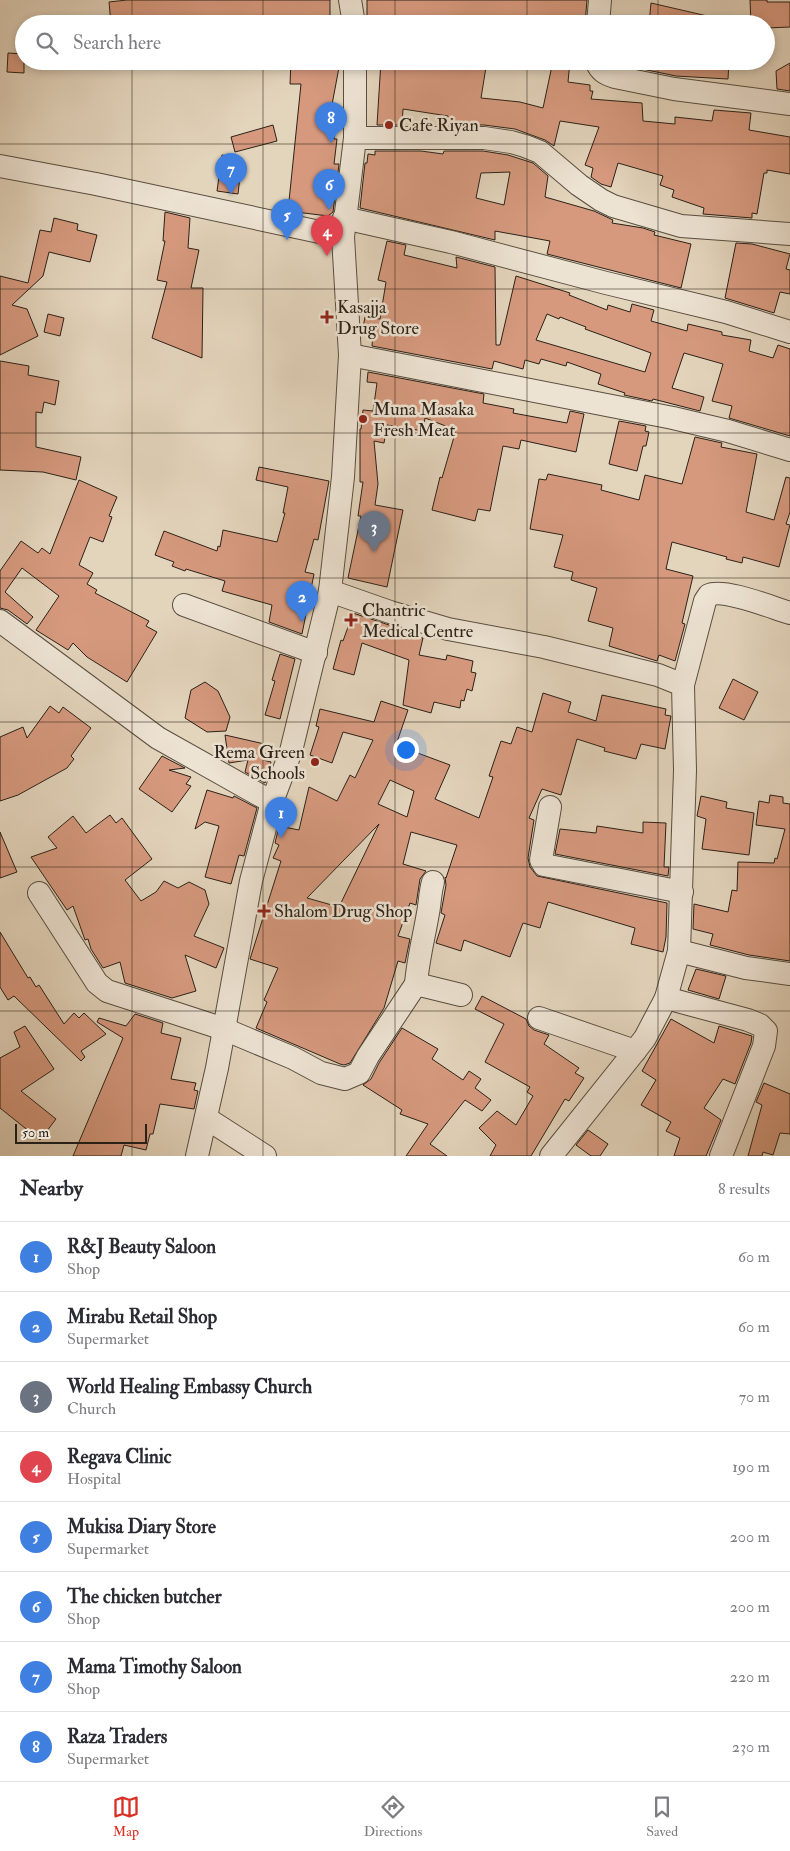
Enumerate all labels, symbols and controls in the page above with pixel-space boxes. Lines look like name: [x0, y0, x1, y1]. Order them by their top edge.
search box: [15, 15, 775, 70]
icon: search: [33, 29, 61, 57]
text: Search here: [73, 31, 161, 55]
pin: 8: [315, 102, 347, 143]
place label: Cafe Riyan: [399, 114, 479, 137]
marker: Cafe Riyan: [383, 119, 395, 131]
pin: 7: [215, 153, 247, 194]
pin: 6: [313, 169, 345, 210]
pin: 5: [271, 199, 303, 240]
pin: 4: [311, 215, 343, 256]
place label: Kasajja Drug Store: [337, 296, 419, 340]
marker: Kasajja Drug Store: [321, 311, 333, 323]
place label: Muna Masaka Fresh Meat: [373, 398, 475, 442]
marker: Muna Masaka Fresh Meat: [357, 413, 369, 425]
pin: 3: [358, 511, 390, 552]
pin: 2: [286, 581, 318, 622]
place label: Chantric Medical Centre: [362, 599, 474, 643]
marker: Chantric Medical Centre: [344, 613, 358, 627]
your location: [393, 737, 419, 763]
place label: Rema Green Schools: [213, 741, 305, 785]
marker: Rema Green Schools: [309, 756, 321, 768]
pin: 1: [265, 797, 297, 838]
place label: Shalom Drug Shop: [274, 900, 412, 923]
marker: Shalom Drug Shop: [258, 905, 270, 917]
scale bar: [15, 1121, 148, 1144]
text: 50 m: [22, 1124, 49, 1141]
text: Nearby: [20, 1175, 83, 1202]
text: 8 results: [718, 1179, 770, 1199]
text: R&J Beauty Saloon: [67, 1235, 216, 1259]
text: 1: [33, 1247, 39, 1267]
text: 60 m: [738, 1247, 770, 1267]
text: Shop: [67, 1259, 100, 1279]
text: Mirabu Retail Shop: [67, 1305, 217, 1329]
text: 2: [32, 1317, 40, 1337]
text: 60 m: [738, 1317, 770, 1337]
text: Supermarket: [67, 1329, 149, 1349]
text: World Healing Embassy Church: [67, 1375, 312, 1399]
text: 3: [33, 1387, 39, 1407]
text: 70 m: [739, 1387, 770, 1407]
text: Church: [67, 1399, 116, 1419]
text: Regava Clinic: [67, 1445, 171, 1469]
text: 4: [32, 1457, 40, 1477]
text: 190 m: [732, 1457, 770, 1477]
text: Hospital: [67, 1469, 121, 1489]
text: Mukisa Diary Store: [67, 1515, 216, 1539]
text: 5: [32, 1527, 40, 1547]
text: 200 m: [730, 1527, 770, 1547]
text: Supermarket: [67, 1539, 149, 1559]
text: The chicken butcher: [67, 1585, 222, 1609]
text: 6: [32, 1597, 40, 1617]
text: 200 m: [730, 1597, 770, 1617]
text: Shop: [67, 1609, 100, 1629]
text: Mama Timothy Saloon: [67, 1655, 242, 1679]
text: 7: [32, 1667, 40, 1687]
text: 220 m: [730, 1667, 770, 1687]
text: Shop: [67, 1679, 100, 1699]
text: Raza Traders: [67, 1725, 167, 1749]
text: 8: [32, 1737, 40, 1757]
text: 230 m: [732, 1737, 770, 1757]
text: Supermarket: [67, 1749, 149, 1769]
tab: Map: [112, 1793, 140, 1840]
tab: Directions: [364, 1793, 422, 1840]
tab: Saved: [646, 1793, 678, 1840]

